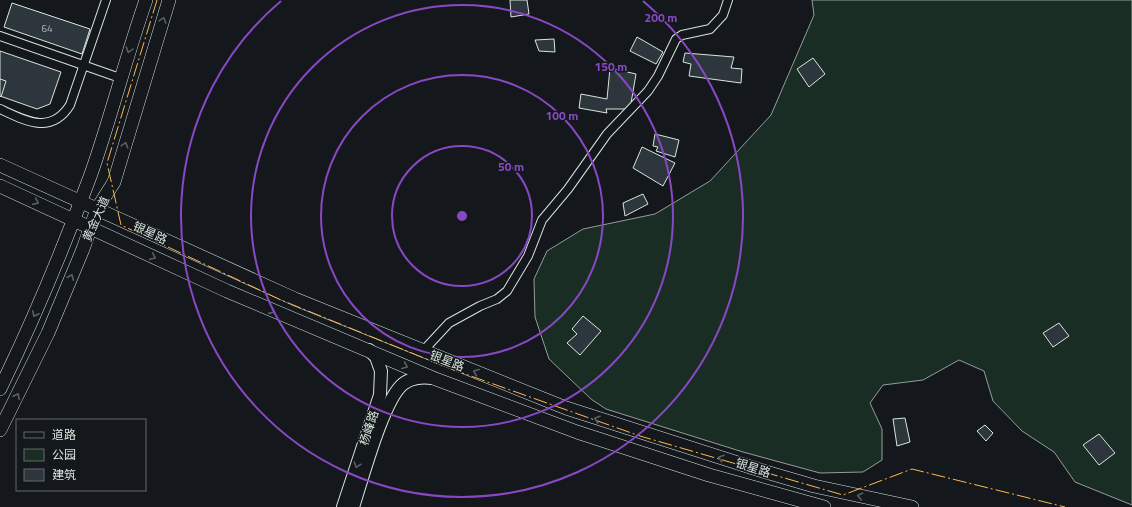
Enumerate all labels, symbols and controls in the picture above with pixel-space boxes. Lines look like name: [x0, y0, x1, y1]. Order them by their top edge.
text: 200 m: [645, 8, 677, 27]
one-way arrow: [158, 17, 167, 24]
house number: 64: [41, 21, 53, 36]
one-way arrow: [125, 47, 134, 54]
text: 150 m: [595, 57, 627, 76]
text: 100 m: [546, 106, 578, 125]
one-way arrow: [120, 141, 129, 148]
text: 50 m: [498, 157, 524, 176]
street label: 黄金大道: [77, 193, 114, 245]
one-way arrow: [31, 197, 39, 205]
centre of rings: [455, 209, 469, 223]
street label: 银星路: [130, 216, 171, 249]
one-way arrow: [149, 252, 157, 260]
one-way arrow: [66, 274, 74, 282]
one-way arrow: [268, 306, 275, 314]
one-way arrow: [32, 310, 40, 318]
street label: 银星路: [427, 345, 467, 376]
one-way arrow: [401, 361, 408, 369]
one-way arrow: [473, 369, 480, 377]
one-way arrow: [12, 392, 20, 400]
street label: 杨峰路: [354, 408, 383, 448]
one-way arrow: [594, 415, 601, 424]
legend: [16, 419, 146, 491]
text: 道路: [52, 425, 76, 444]
text: 公园: [52, 445, 76, 464]
street label: 银星路: [733, 453, 773, 482]
one-way arrow: [718, 454, 725, 463]
one-way arrow: [353, 462, 361, 469]
text: 建筑: [52, 465, 76, 484]
one-way arrow: [857, 492, 863, 500]

